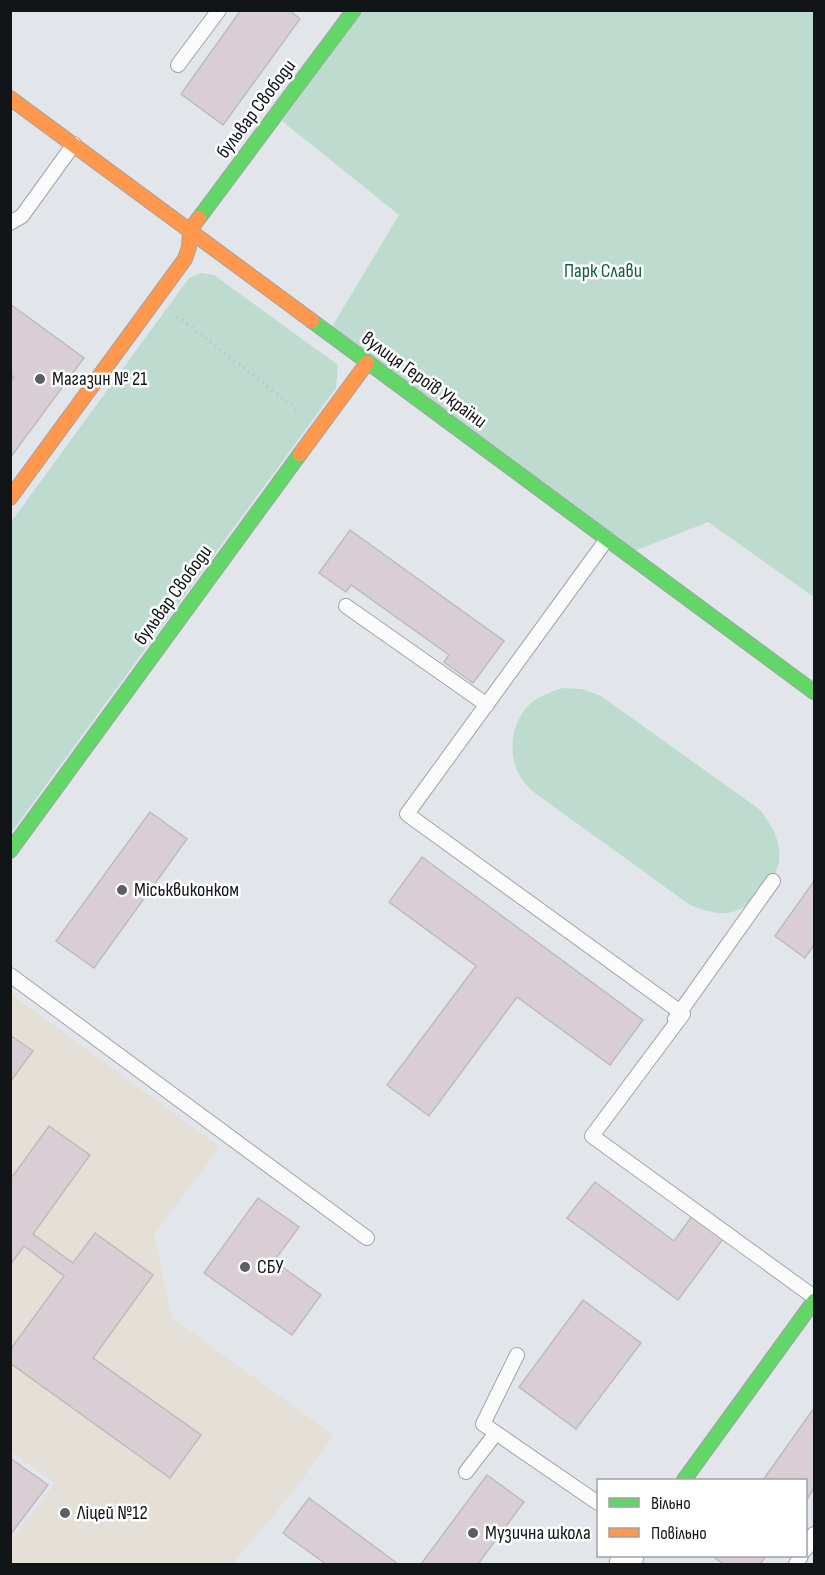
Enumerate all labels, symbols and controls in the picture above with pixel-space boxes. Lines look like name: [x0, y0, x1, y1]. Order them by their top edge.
street label: бульвар Свободи: [211, 55, 301, 163]
park label: Парк Слави: [564, 259, 642, 283]
street label: вулиця Героїв України: [357, 327, 491, 433]
place label: Магазин № 21: [52, 367, 147, 391]
marker: Магазин № 21: [33, 372, 47, 386]
street label: бульвар Свободи: [129, 540, 217, 650]
place label: Міськвиконком: [134, 878, 239, 902]
marker: Міськвиконком: [115, 883, 129, 897]
place label: СБУ: [257, 1255, 284, 1279]
marker: СБУ: [238, 1260, 252, 1274]
legend: [597, 1479, 807, 1557]
text: Вільно: [651, 1493, 691, 1514]
place label: Ліцей №12: [76, 1501, 148, 1525]
marker: Ліцей №12: [58, 1506, 72, 1520]
place label: Музична школа: [485, 1521, 591, 1545]
text: Повільно: [651, 1523, 707, 1544]
marker: Музична школа: [466, 1526, 480, 1540]

